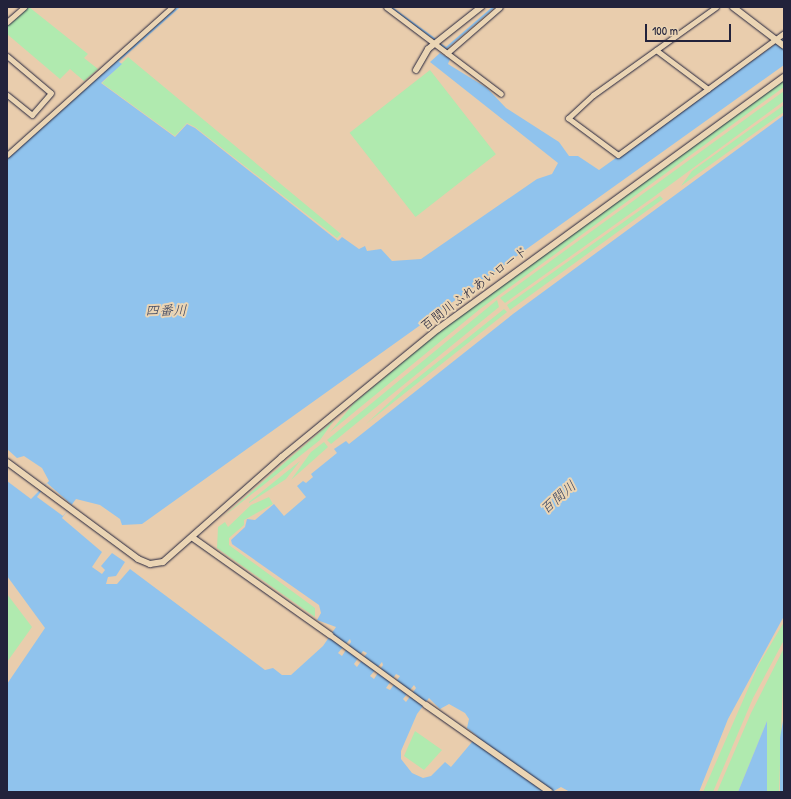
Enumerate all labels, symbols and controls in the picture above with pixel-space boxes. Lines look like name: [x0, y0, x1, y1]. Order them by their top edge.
scale bar: [647, 16, 733, 42]
text: 100 m: [652, 22, 678, 39]
street label: 百間川ふれあいロード: [417, 243, 531, 333]
water label: 四番川: [145, 302, 187, 318]
water label: 百間川: [537, 477, 579, 517]

